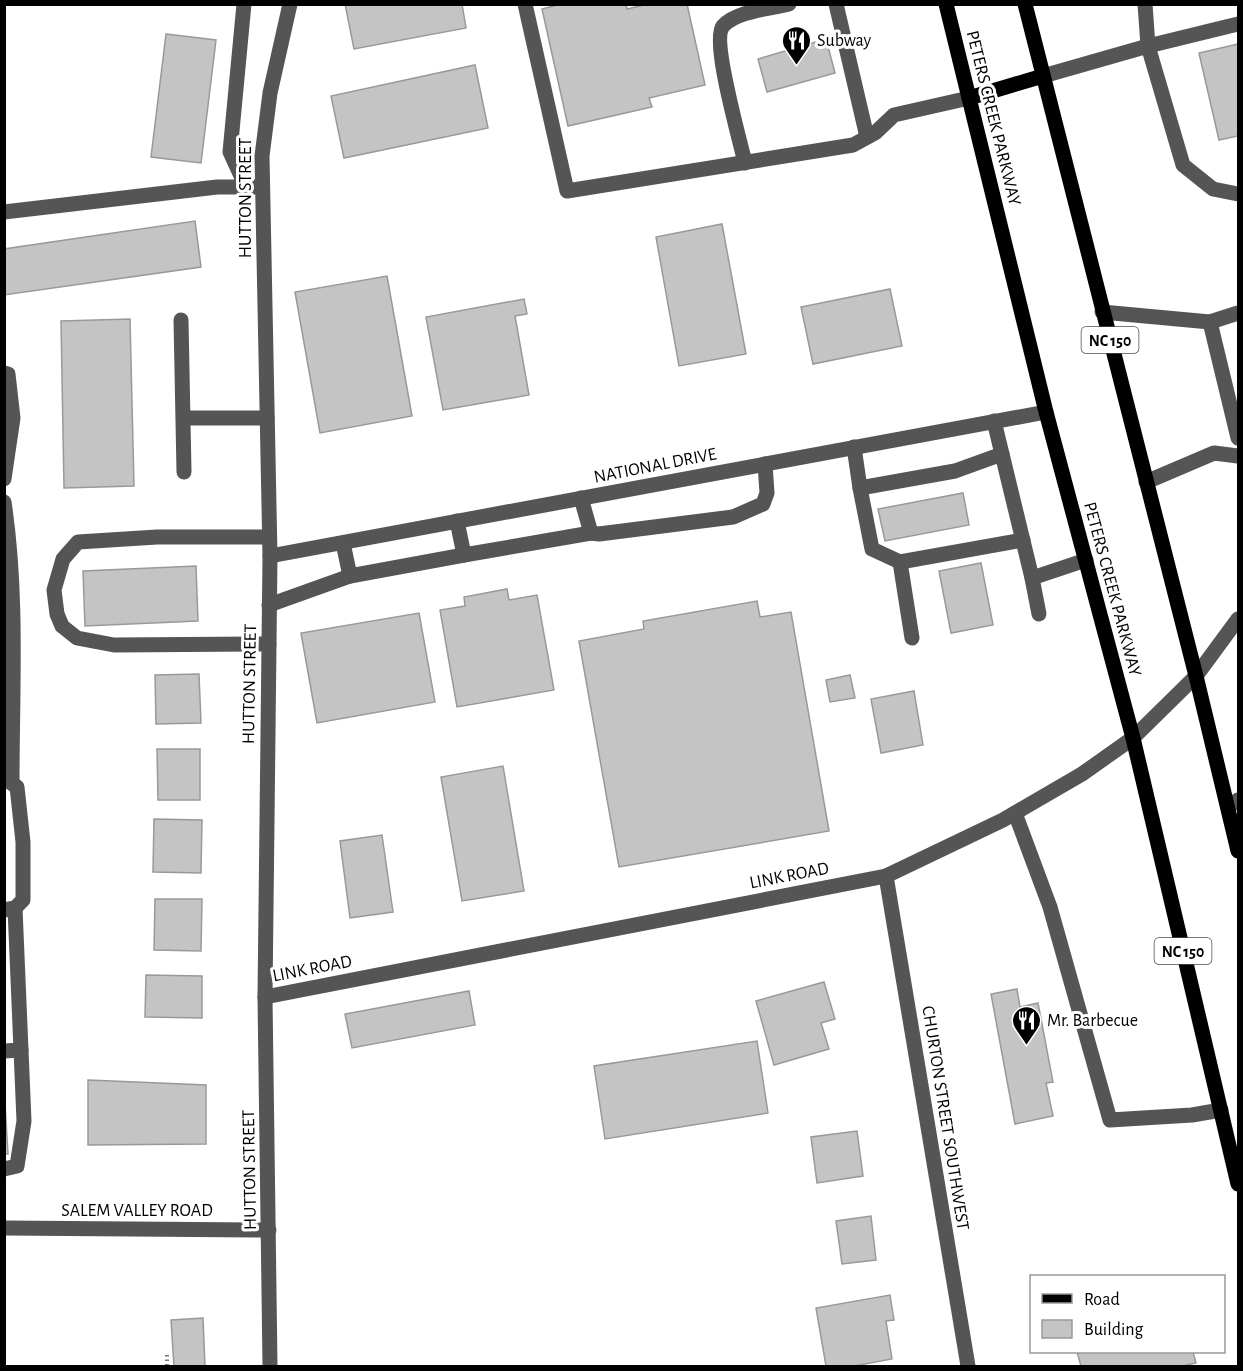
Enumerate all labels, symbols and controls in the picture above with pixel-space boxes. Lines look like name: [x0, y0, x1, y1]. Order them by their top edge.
restaurant icon: Subway: [780, 24, 812, 66]
street label: PETERS CREEK PARKWAY: [963, 29, 1024, 208]
place label: Subway: [817, 32, 872, 50]
street label: HUTTON STREET: [237, 138, 255, 258]
road number: NC 150: [1082, 327, 1138, 353]
street label: NATIONAL DRIVE: [592, 445, 718, 487]
street label: PETERS CREEK PARKWAY: [1080, 500, 1144, 679]
street label: HUTTON STREET: [240, 624, 260, 744]
street label: LINK ROAD: [748, 859, 830, 892]
road number: NC 150: [1154, 938, 1212, 964]
street label: LINK ROAD: [271, 952, 353, 985]
restaurant icon: Mr. Barbecue: [1010, 1004, 1042, 1046]
street label: CHURTON STREET SOUTHWEST: [918, 1005, 972, 1232]
place label: Mr. Barbecue: [1047, 1012, 1138, 1030]
street label: HUTTON STREET: [240, 1109, 260, 1230]
street label: SALEM VALLEY ROAD: [61, 1202, 213, 1220]
legend: [1030, 1275, 1225, 1353]
text: Road: [1084, 1291, 1120, 1309]
text: Building: [1084, 1321, 1144, 1339]

